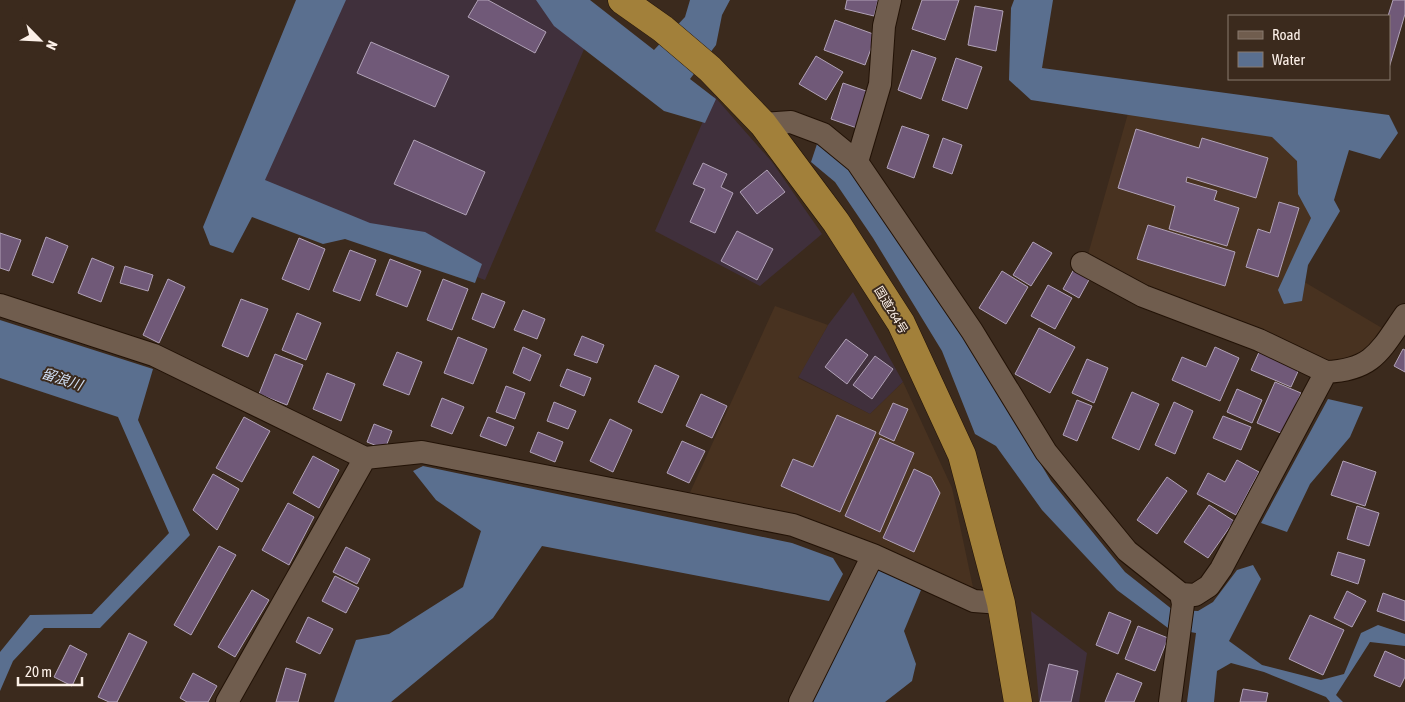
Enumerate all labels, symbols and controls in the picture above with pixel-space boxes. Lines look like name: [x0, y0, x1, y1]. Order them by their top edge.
north arrow: [15, 15, 65, 65]
legend: [1228, 15, 1390, 80]
text: Road: [1272, 26, 1301, 43]
text: N: [43, 38, 61, 52]
text: Water: [1272, 51, 1305, 68]
street label: 国道264号: [871, 284, 911, 336]
water label: 留浪川: [40, 365, 86, 394]
scale bar: [18, 654, 81, 686]
text: 20 m: [25, 663, 52, 680]

